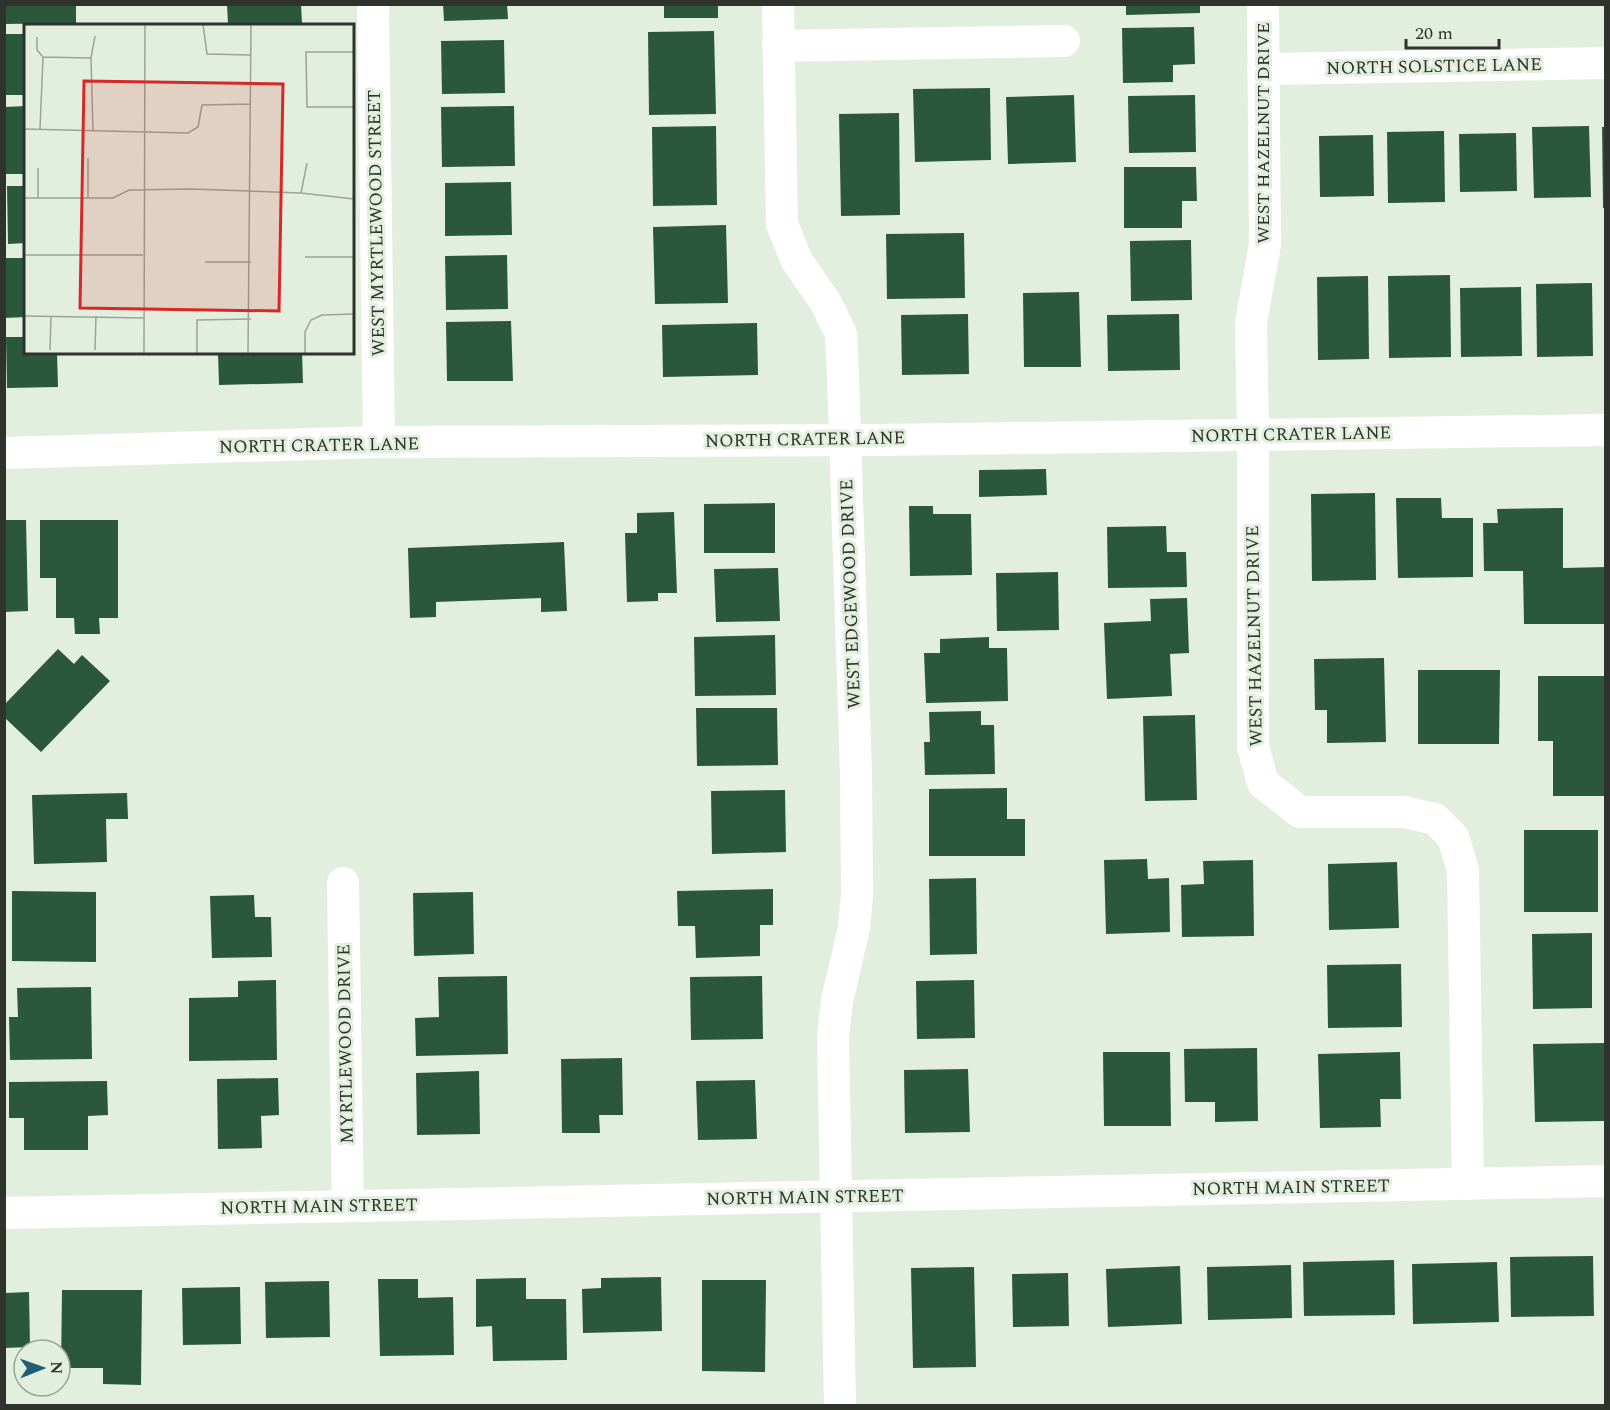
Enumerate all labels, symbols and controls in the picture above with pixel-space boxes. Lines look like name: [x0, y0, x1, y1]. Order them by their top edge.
scale bar: [1406, 12, 1499, 50]
text: 20 m: [1415, 20, 1453, 47]
street label: WEST HAZELNUT DRIVE: [1250, 22, 1277, 244]
inset map: [24, 24, 354, 354]
street label: NORTH SOLSTICE LANE: [1326, 51, 1542, 82]
street label: WEST MYRTLEWOOD STREET: [361, 89, 392, 357]
street label: NORTH CRATER LANE: [1191, 419, 1391, 450]
street label: NORTH CRATER LANE: [705, 424, 905, 455]
street label: NORTH CRATER LANE: [219, 430, 419, 461]
street label: WEST EDGEWOOD DRIVE: [833, 479, 868, 709]
street label: WEST HAZELNUT DRIVE: [1239, 525, 1270, 747]
street label: MYRTLEWOOD DRIVE: [330, 944, 361, 1144]
street label: NORTH MAIN STREET: [1192, 1172, 1390, 1203]
street label: NORTH MAIN STREET: [706, 1182, 904, 1213]
street label: NORTH MAIN STREET: [220, 1191, 418, 1222]
north arrow: [12, 1338, 72, 1398]
text: N: [44, 1361, 68, 1374]

